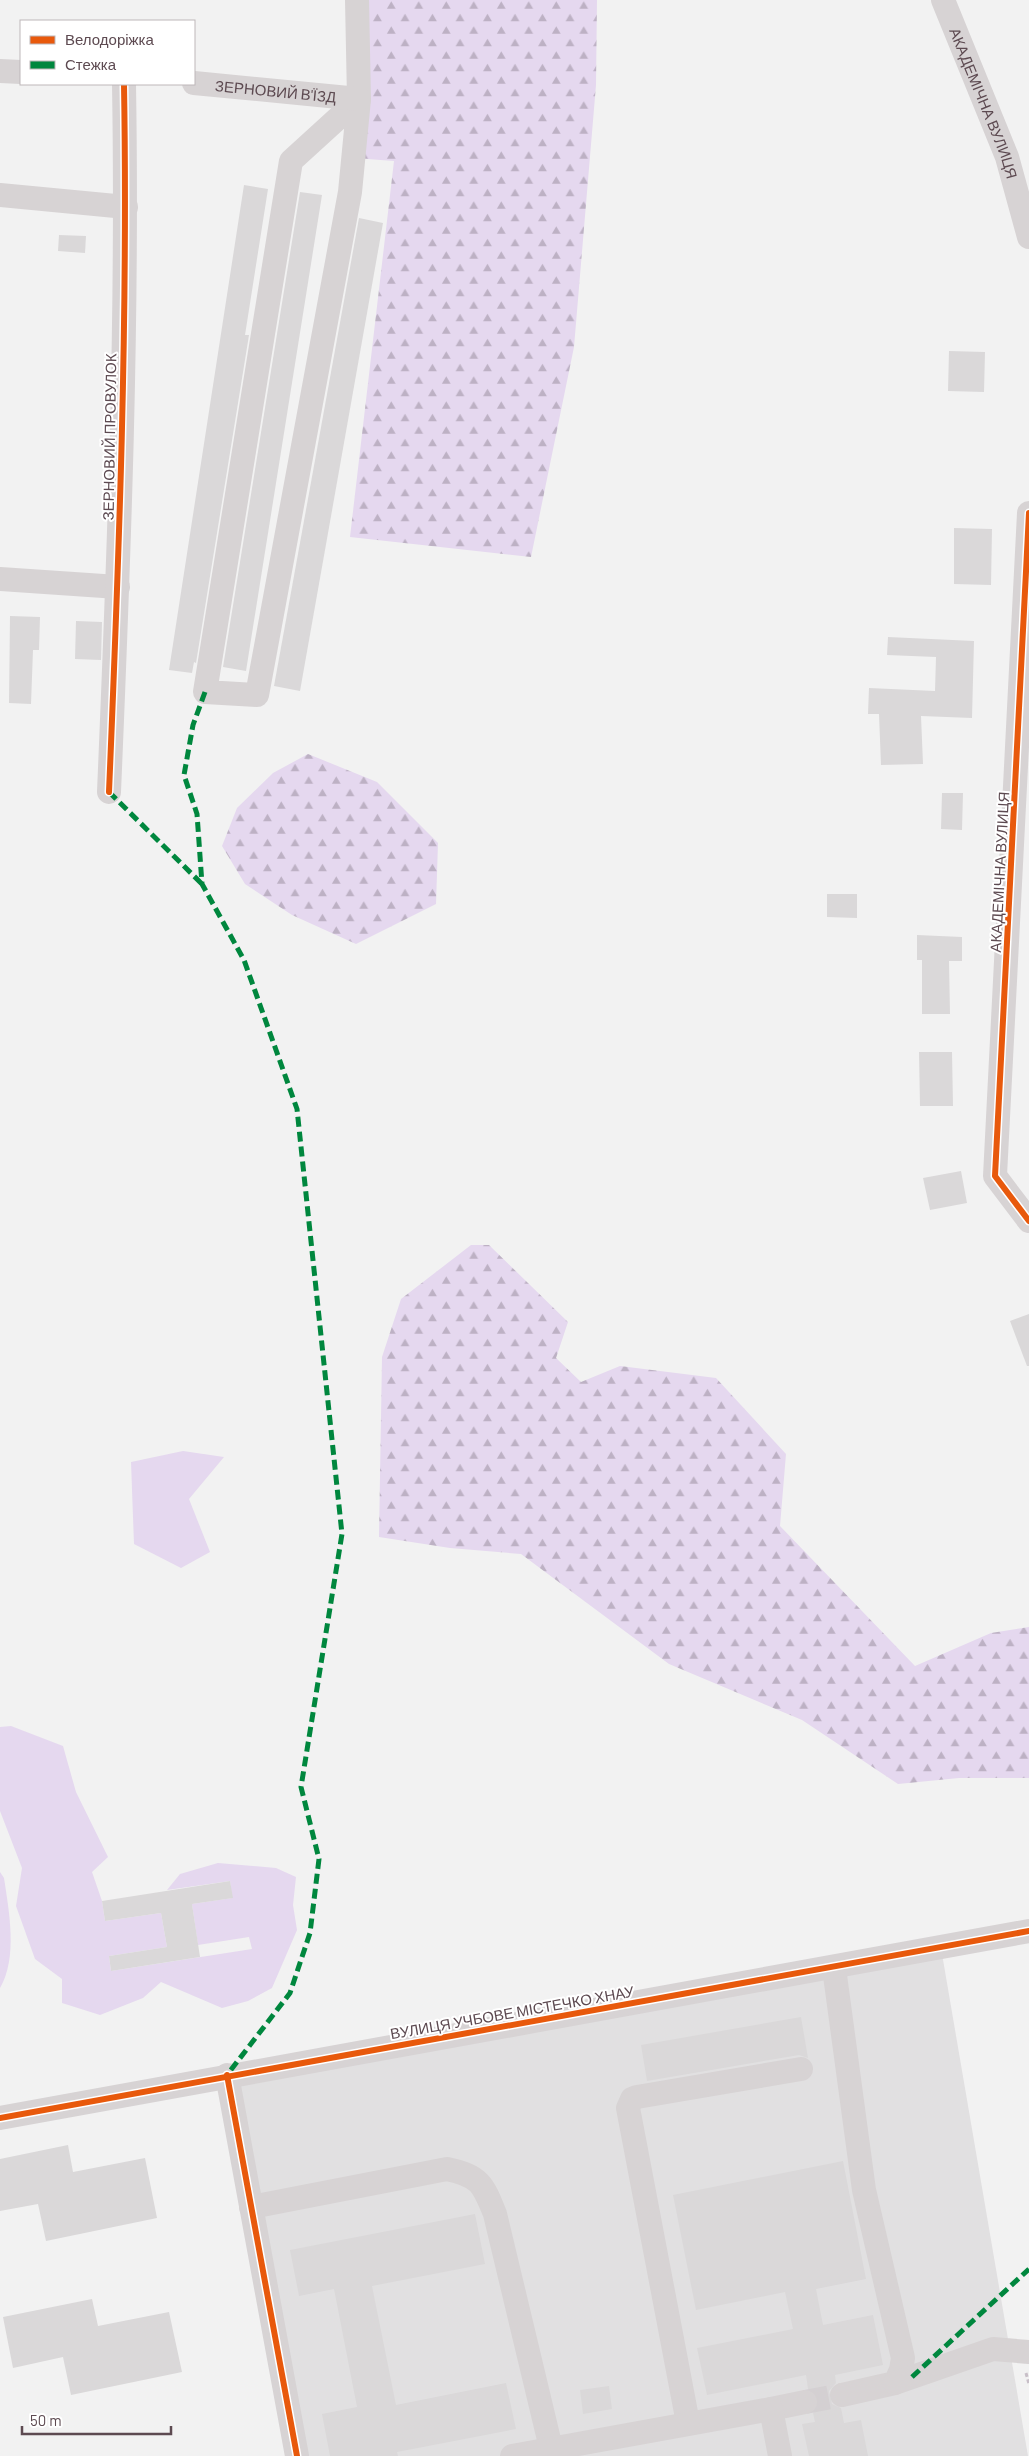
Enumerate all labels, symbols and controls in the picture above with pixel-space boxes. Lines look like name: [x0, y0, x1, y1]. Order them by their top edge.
legend: [20, 20, 195, 85]
street label: АКАДЕМІЧНА ВУЛИЦЯ: [946, 25, 1022, 181]
text: Велодоріжка: [65, 30, 154, 48]
text: Стежка: [65, 55, 117, 73]
street label: ЗЕРНОВИЙ В'ЇЗД: [214, 76, 337, 106]
street label: ЗЕРНОВИЙ ПРОВУЛОК: [99, 353, 119, 521]
street label: АКАДЕМІЧНА ВУЛИЦЯ: [986, 791, 1012, 953]
street label: ВУЛИЦЯ УЧБОВЕ МІСТЕЧКО ХНАУ: [389, 1982, 636, 2042]
scale bar: [22, 2404, 171, 2436]
text: 50 m: [30, 2411, 62, 2429]

